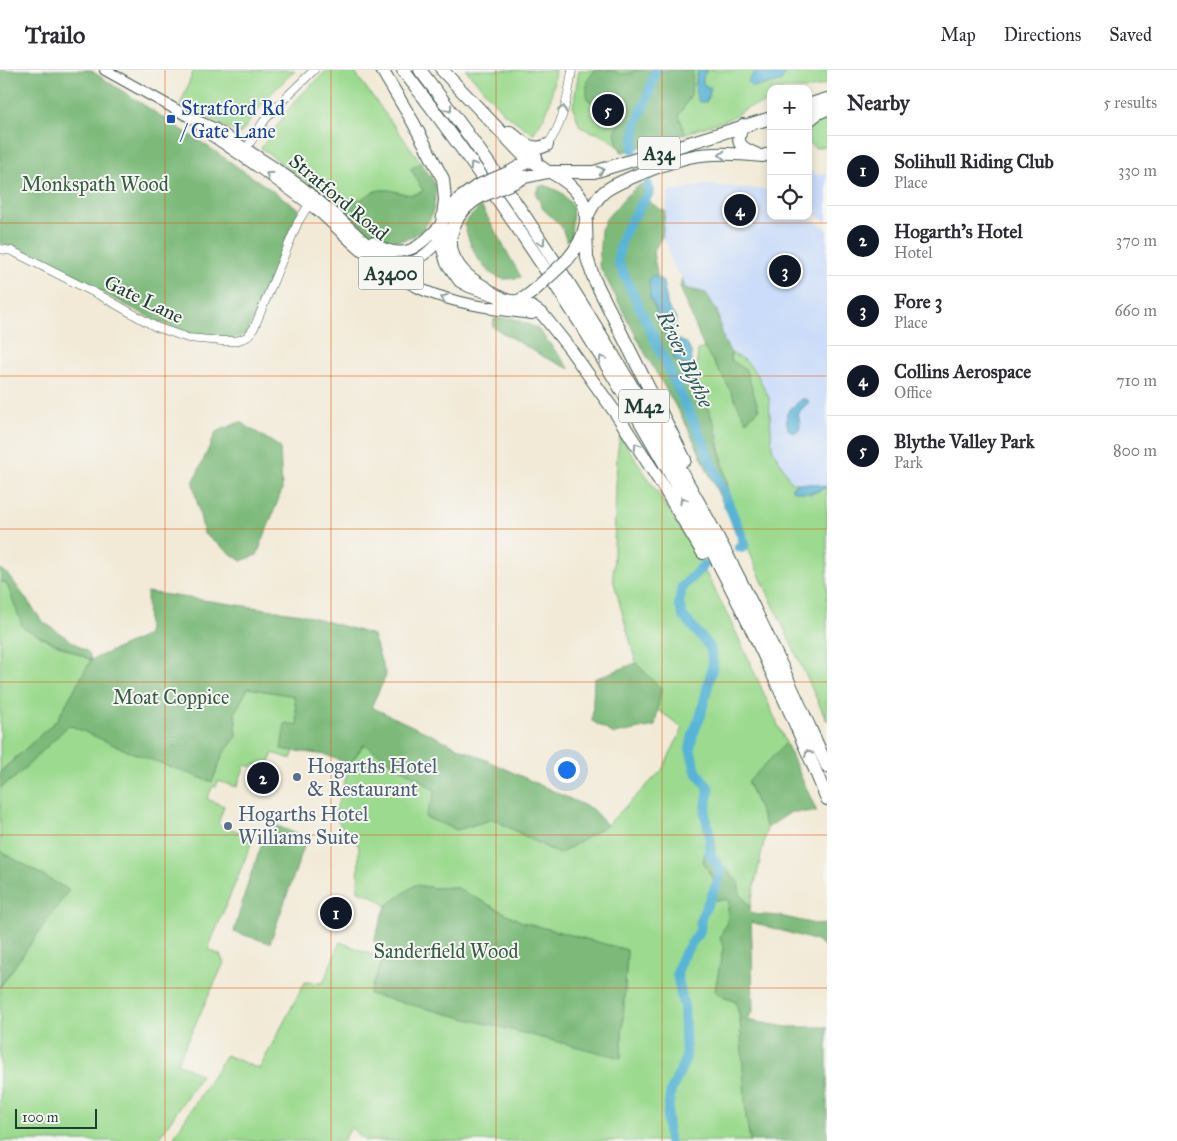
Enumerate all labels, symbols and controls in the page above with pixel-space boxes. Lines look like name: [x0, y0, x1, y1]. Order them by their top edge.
text: Trailo: [25, 20, 85, 50]
text: Map: [940, 24, 976, 46]
text: Directions: [1004, 24, 1081, 46]
text: Saved: [1109, 24, 1152, 46]
map controls: [767, 85, 812, 220]
button: +: [767, 85, 812, 130]
text: Nearby: [847, 90, 910, 116]
pin: 5: [592, 91, 624, 129]
text: 5 results: [1103, 93, 1157, 112]
place label: Stratford Rd / Gate Lane: [179, 96, 285, 143]
one-way arrow: [443, 103, 452, 113]
one-way arrow: [558, 105, 568, 114]
marker: Stratford Rd / Gate Lane: [165, 113, 177, 125]
button: −: [767, 130, 812, 175]
road number: A34: [638, 136, 680, 170]
street label: Stratford Road: [284, 148, 394, 246]
one-way arrow: [718, 150, 726, 160]
text: Solihull Riding Club: [894, 150, 1054, 173]
text: 1: [860, 161, 866, 180]
text: 330 m: [1118, 161, 1157, 180]
one-way arrow: [470, 162, 479, 171]
one-way arrow: [596, 165, 605, 176]
park label: Monkspath Wood: [21, 172, 169, 196]
one-way arrow: [265, 172, 275, 181]
text: Place: [894, 173, 928, 192]
button: locate: [767, 175, 812, 220]
pin: 4: [724, 191, 756, 229]
text: Hogarth's Hotel: [894, 220, 1023, 243]
text: 2: [859, 231, 867, 250]
text: 370 m: [1116, 231, 1157, 250]
one-way arrow: [536, 237, 546, 246]
text: Hotel: [894, 243, 932, 262]
pin: 3: [769, 252, 801, 290]
road number: A3400: [358, 257, 424, 290]
street label: Gate Lane: [100, 270, 188, 328]
text: Fore 3: [894, 290, 942, 313]
one-way arrow: [441, 294, 449, 304]
text: 3: [860, 301, 866, 320]
text: 660 m: [1114, 301, 1157, 320]
water label: River Blythe: [651, 305, 719, 413]
text: Place: [894, 313, 928, 332]
one-way arrow: [598, 355, 608, 364]
text: Collins Aerospace: [894, 360, 1031, 383]
text: 4: [859, 371, 867, 390]
text: 710 m: [1116, 371, 1157, 390]
text: Office: [894, 383, 932, 402]
road number: M42: [619, 390, 669, 422]
text: Blythe Valley Park: [894, 430, 1035, 453]
text: 5: [859, 441, 867, 460]
text: 800 m: [1113, 441, 1157, 460]
one-way arrow: [633, 442, 643, 451]
text: Park: [894, 453, 923, 472]
one-way arrow: [679, 496, 689, 505]
park label: Moat Coppice: [113, 685, 229, 709]
one-way arrow: [805, 750, 815, 759]
place label: Hogarths Hotel & Restaurant: [307, 754, 438, 801]
your location: [554, 757, 580, 783]
pin: 2: [247, 759, 279, 797]
marker: Hogarths Hotel & Restaurant: [291, 771, 303, 783]
place label: Hogarths Hotel Williams Suite: [238, 802, 369, 849]
marker: Hogarths Hotel Williams Suite: [222, 820, 234, 832]
pin: 1: [320, 894, 352, 932]
park label: Sanderfield Wood: [374, 939, 518, 963]
scale bar: [15, 1106, 98, 1129]
text: 100 m: [22, 1109, 59, 1126]

